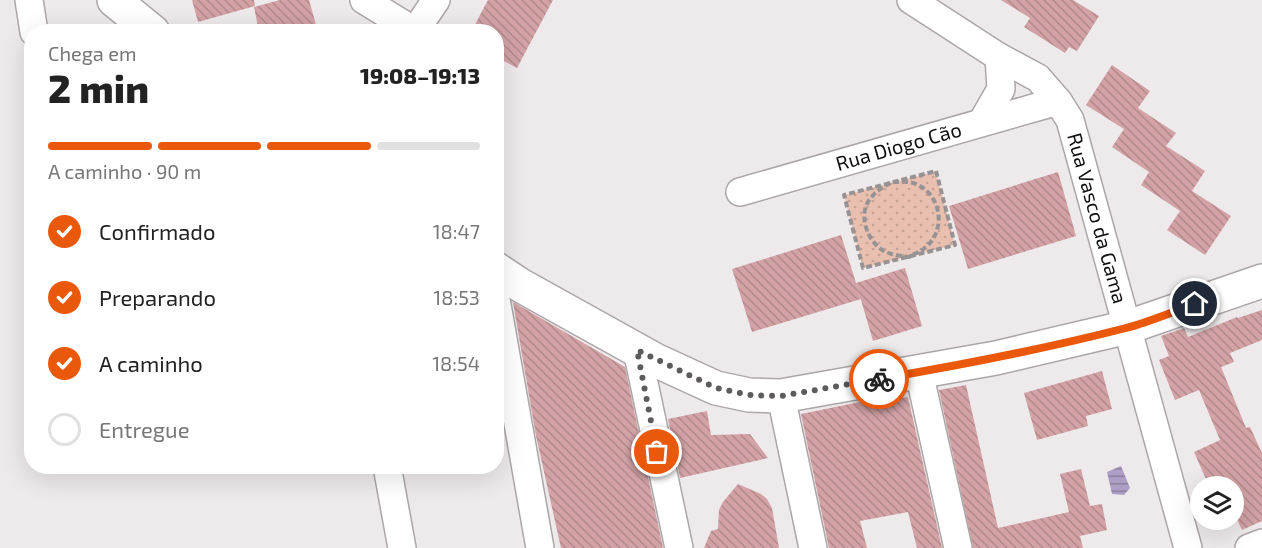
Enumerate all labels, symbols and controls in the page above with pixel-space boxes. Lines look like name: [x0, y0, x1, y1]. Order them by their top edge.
text: Chega em: [48, 41, 137, 65]
text: 19:08–19:13: [360, 62, 480, 88]
text: 2 min: [48, 64, 149, 111]
street label: Rua Diogo Cão: [833, 116, 964, 175]
street label: Rua Vasco da Gama: [1063, 130, 1133, 306]
text: A caminho · 90 m: [48, 159, 201, 183]
icon: check: [48, 215, 81, 248]
text: Confirmado: [99, 218, 215, 244]
text: 18:47: [433, 219, 480, 243]
pin: [1169, 278, 1220, 329]
icon: check: [48, 281, 81, 314]
text: Preparando: [99, 284, 216, 310]
text: 18:53: [433, 285, 480, 309]
icon: home: [1178, 287, 1211, 320]
icon: check: [48, 347, 81, 380]
courier: [849, 349, 909, 409]
text: A caminho: [99, 350, 203, 376]
text: 18:54: [432, 351, 480, 375]
icon: bike: [863, 363, 896, 396]
text: Entregue: [99, 416, 189, 442]
pin: [631, 426, 682, 477]
icon: bag: [640, 435, 673, 468]
map controls: [1190, 476, 1244, 530]
button: layers: [1190, 476, 1244, 530]

